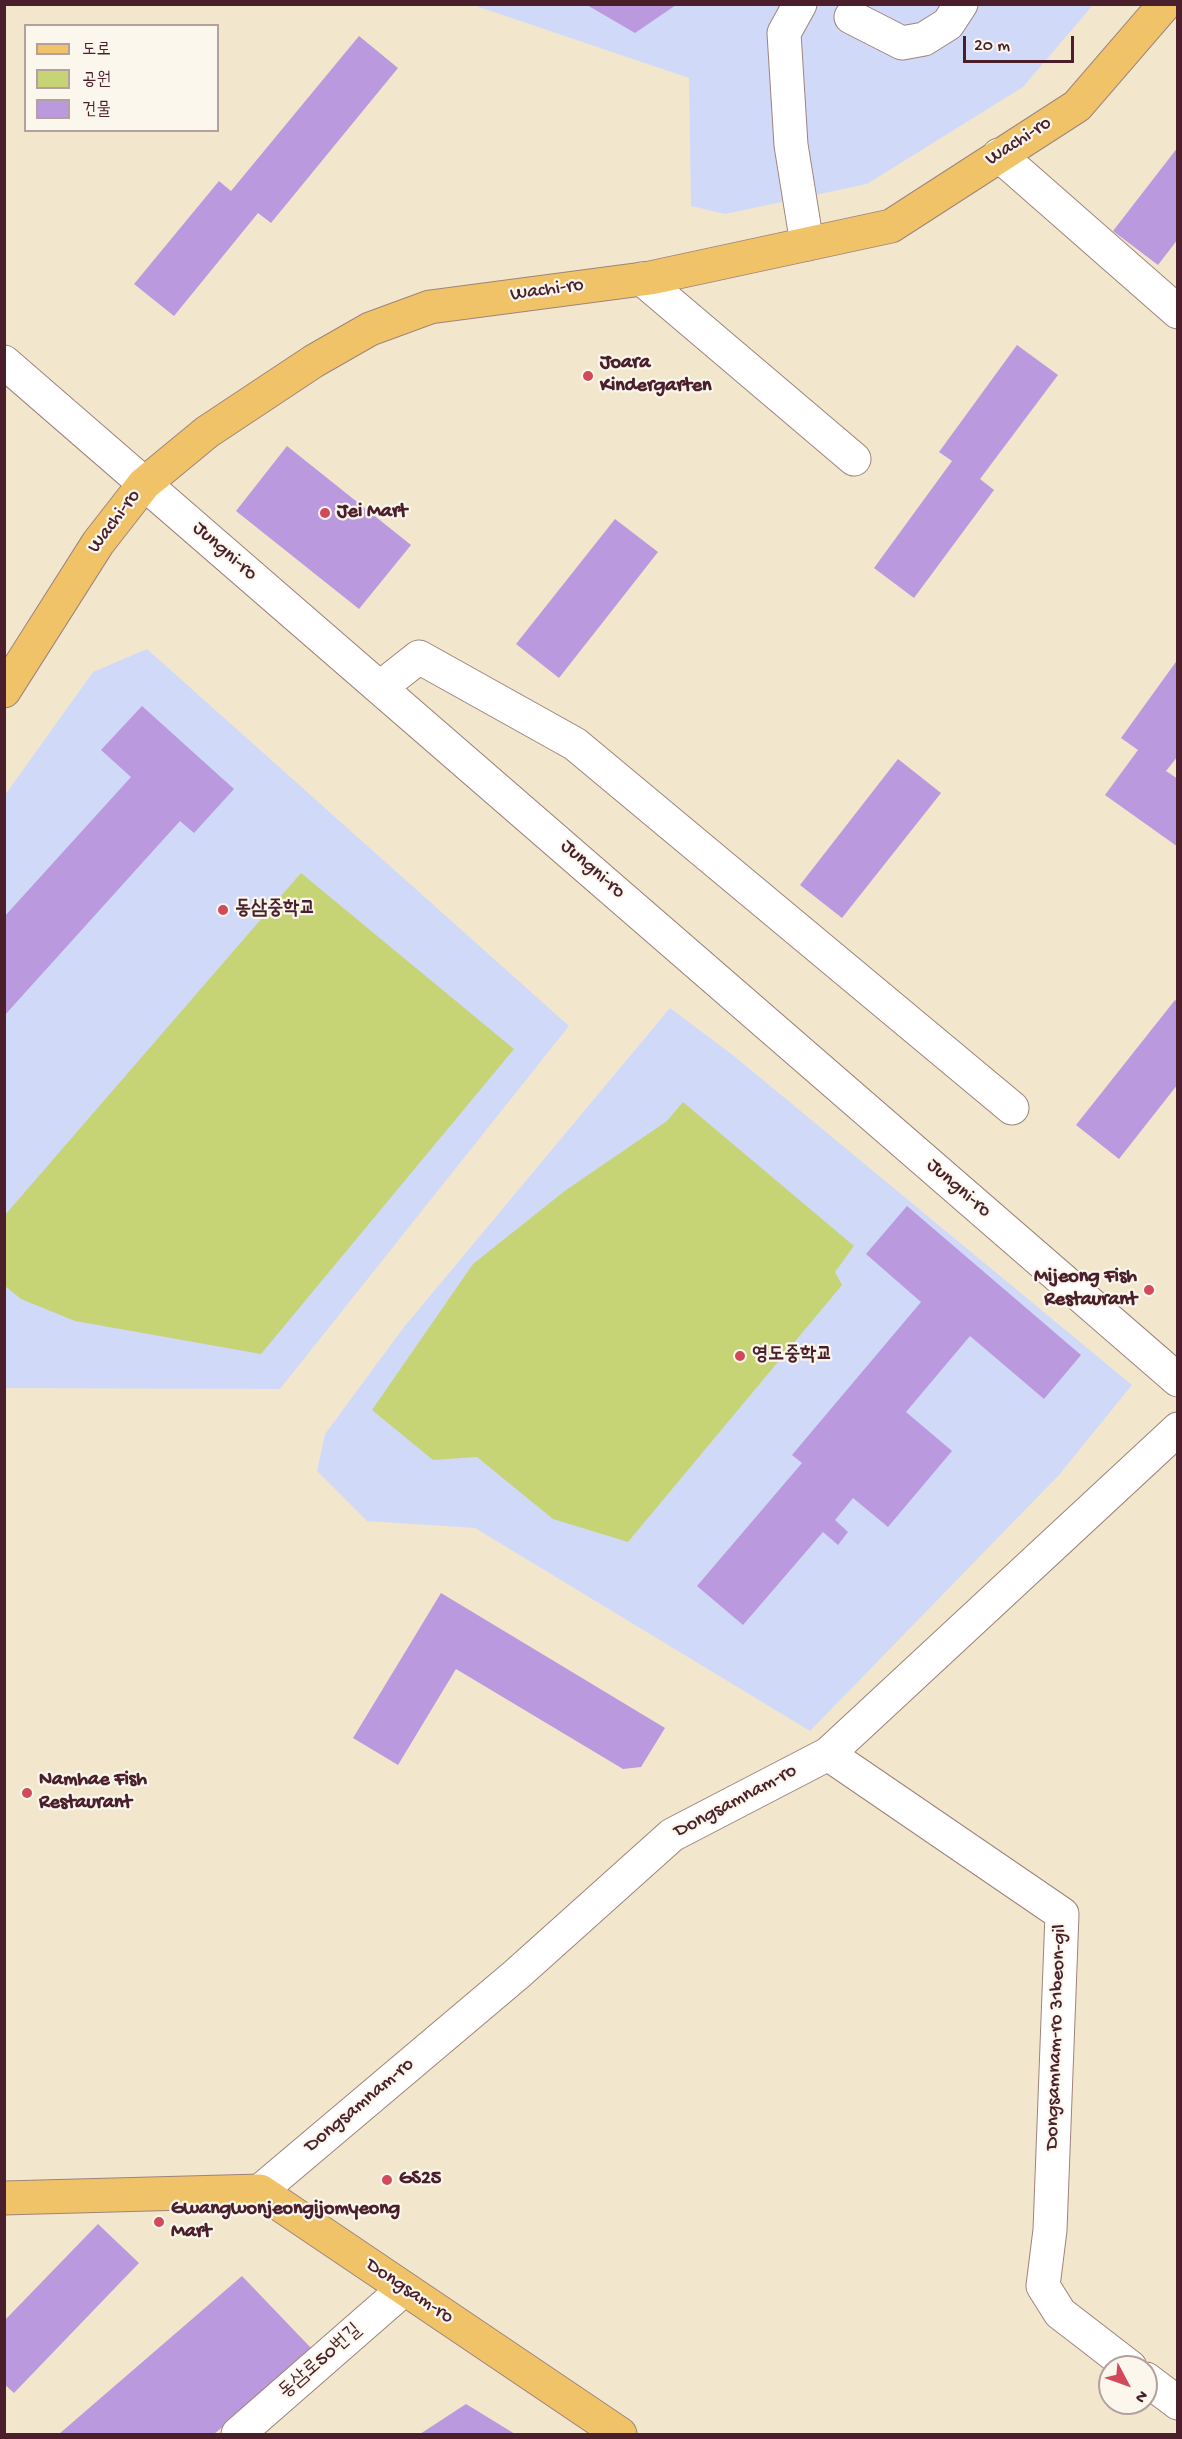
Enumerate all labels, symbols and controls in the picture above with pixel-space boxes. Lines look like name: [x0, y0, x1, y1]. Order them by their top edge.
legend: [24, 24, 219, 132]
scale bar: [966, 24, 1077, 62]
text: 20 m: [974, 36, 1010, 57]
text: 도로: [82, 40, 111, 61]
text: 공원: [82, 70, 111, 91]
text: 건물: [82, 100, 111, 121]
street label: Wachi-ro: [982, 112, 1056, 172]
street label: Wachi-ro: [509, 274, 585, 308]
place label: Joara Kindergarten: [600, 352, 712, 399]
marker: Joara Kindergarten: [581, 369, 595, 383]
street label: Wachi-ro: [83, 485, 147, 559]
place label: Jei Mart: [337, 501, 407, 525]
marker: Jei Mart: [318, 506, 332, 520]
street label: Jungni-ro: [187, 517, 261, 587]
street label: Jungni-ro: [555, 835, 629, 905]
place label: 동삼중학교: [235, 898, 315, 922]
marker: 동삼중학교: [216, 903, 230, 917]
street label: Jungni-ro: [921, 1154, 995, 1224]
place label: Mijeong Fish Restaurant: [1034, 1266, 1137, 1313]
marker: Mijeong Fish Restaurant: [1142, 1283, 1156, 1297]
place label: 영도중학교: [752, 1344, 832, 1368]
marker: 영도중학교: [733, 1349, 747, 1363]
street label: Dongsamnam-ro: [671, 1760, 801, 1844]
place label: Namhae Fish Restaurant: [39, 1769, 147, 1816]
marker: Namhae Fish Restaurant: [20, 1786, 34, 1800]
street label: Dongsamnam-ro 31beon-gil: [1041, 1924, 1073, 2150]
street label: Dongsamnam-ro: [300, 2053, 420, 2159]
place label: GS25: [399, 2168, 441, 2192]
marker: GS25: [380, 2173, 394, 2187]
place label: Gwangwonjeongijomyeong Mart: [171, 2198, 400, 2245]
marker: Gwangwonjeongijomyeong Mart: [152, 2215, 166, 2229]
street label: Dongsam-ro: [361, 2254, 457, 2330]
street label: 동삼로50번길: [275, 2319, 367, 2405]
north arrow: [1098, 2355, 1158, 2415]
text: N: [1130, 2386, 1151, 2406]

